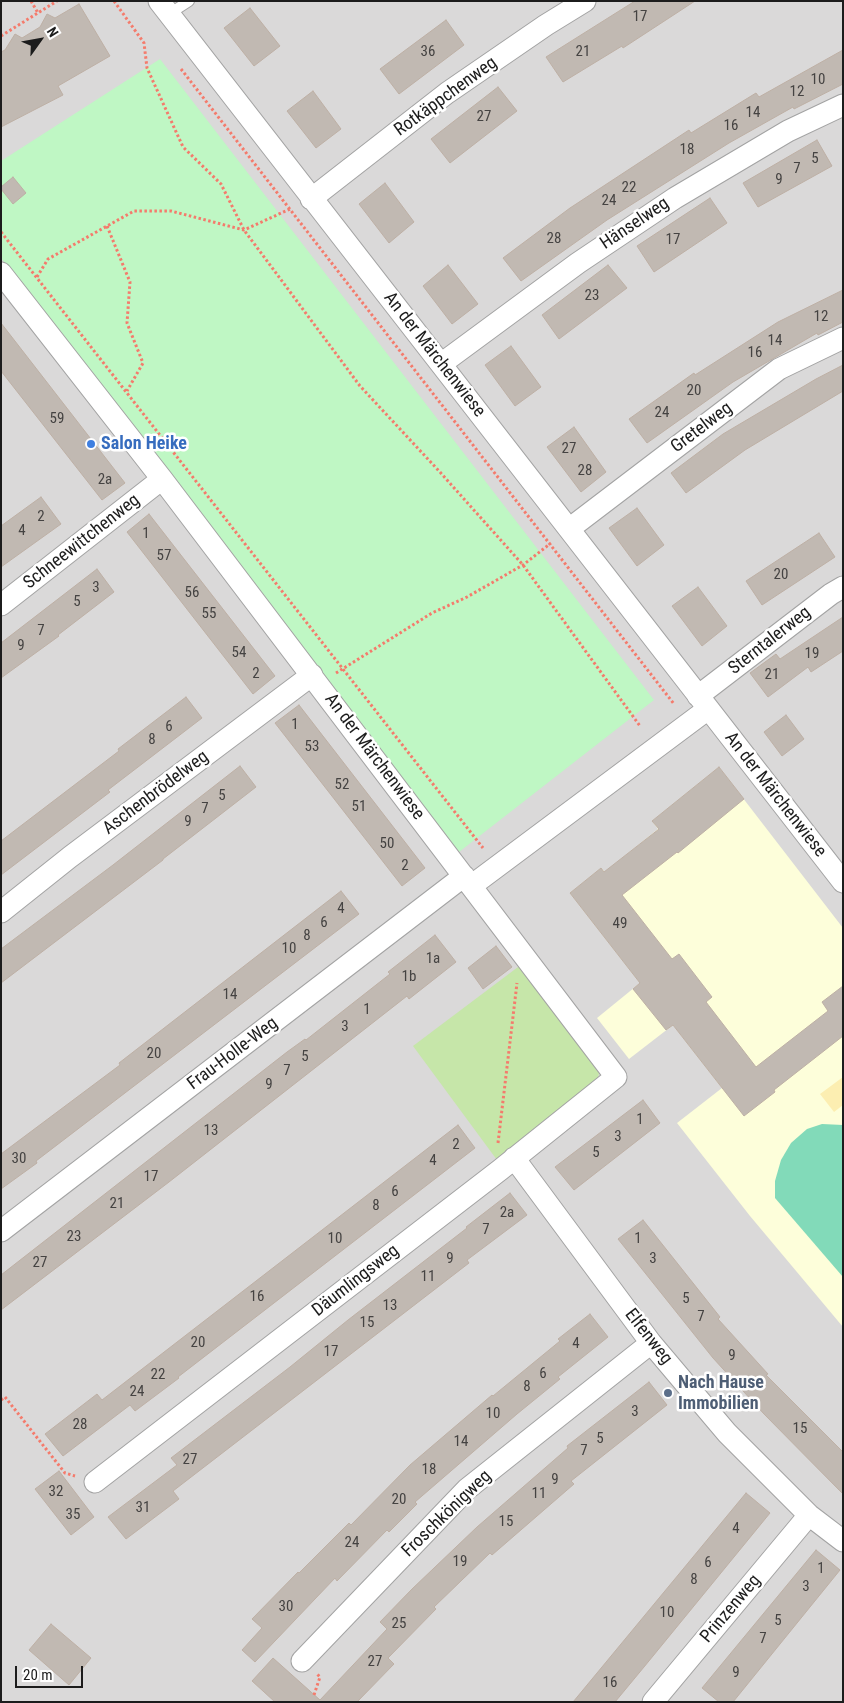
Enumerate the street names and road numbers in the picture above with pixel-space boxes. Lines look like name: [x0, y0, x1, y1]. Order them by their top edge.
street label: Rotkäppchenweg: [390, 53, 502, 141]
street label: Hänselweg: [597, 193, 673, 255]
street label: An der Märchenwiese: [378, 288, 490, 422]
street label: Gretelweg: [667, 398, 737, 458]
street label: Schneewittchenweg: [20, 490, 144, 594]
street label: Sterntalerweg: [725, 602, 815, 680]
street label: An der Märchenwiese: [319, 689, 429, 825]
street label: An der Märchenwiese: [719, 728, 831, 862]
street label: Aschenbrödelweg: [99, 746, 213, 840]
street label: Frau-Holle-Weg: [184, 1013, 282, 1095]
street label: Däumlingsweg: [308, 1240, 404, 1322]
street label: Elfenweg: [620, 1305, 676, 1369]
street label: Froschkönigweg: [398, 1466, 496, 1562]
street label: Prinzenweg: [696, 1571, 766, 1647]

